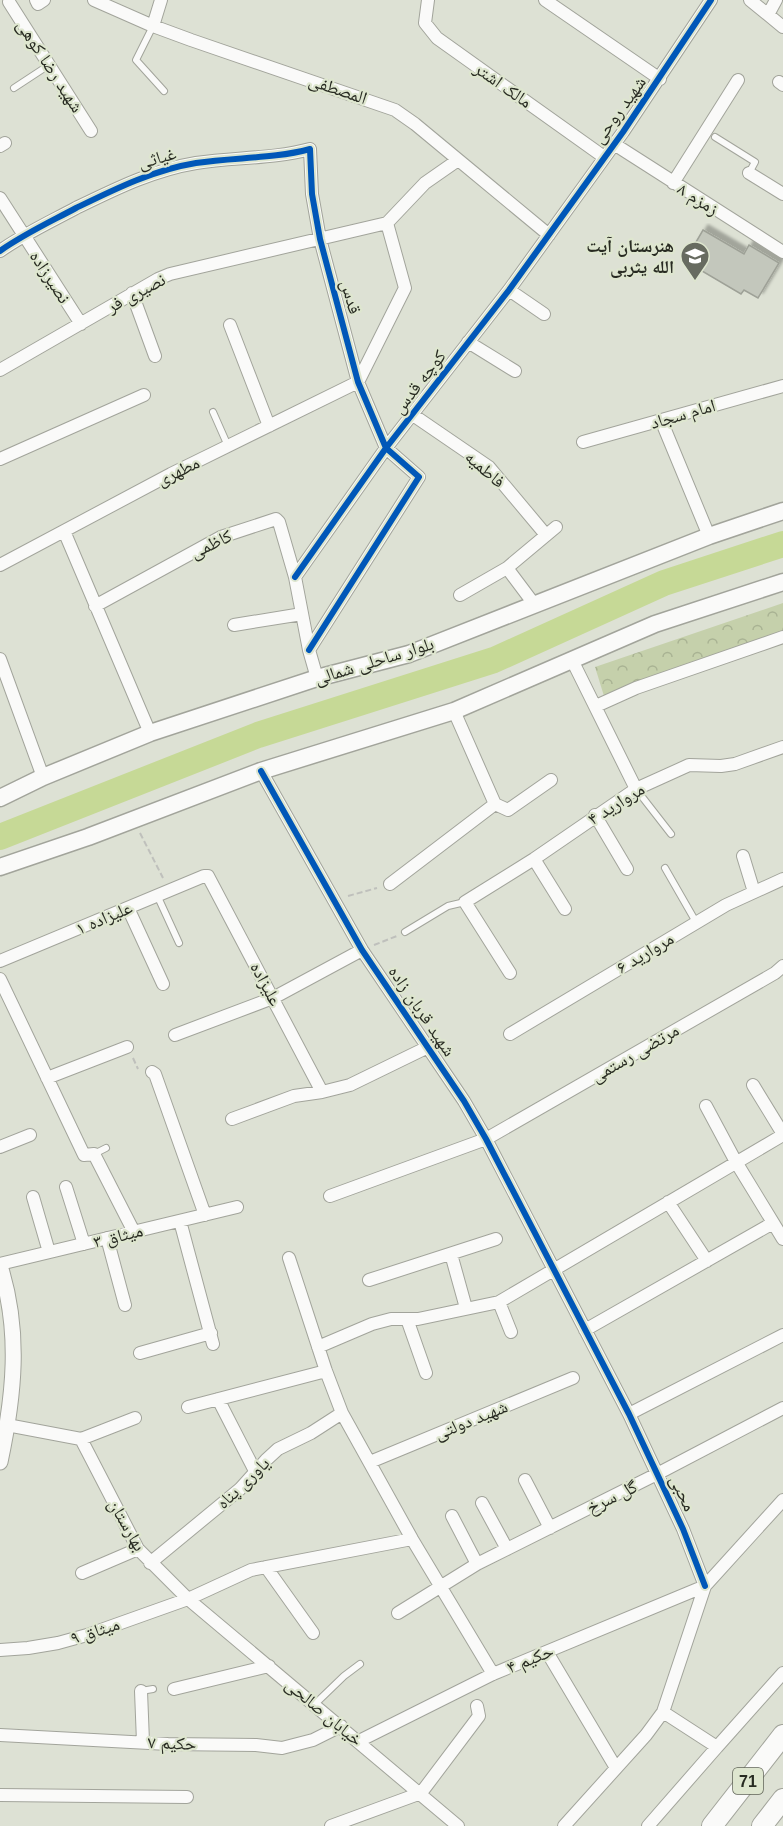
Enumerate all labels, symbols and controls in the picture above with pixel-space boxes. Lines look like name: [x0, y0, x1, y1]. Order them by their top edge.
street label: شهید رضا کوهی: [12, 16, 87, 117]
street label: مالک اشتر: [470, 57, 536, 112]
street label: المصطفی: [306, 70, 370, 109]
street label: شهید روحی: [588, 73, 651, 148]
street label: غیاثی: [136, 143, 179, 174]
street label: زمزم ۸: [673, 179, 722, 221]
place label: هنرستان آیت الله یثربی: [586, 236, 674, 278]
school or university icon: هنرستان آیت الله یثربی: [679, 240, 711, 282]
street label: نصیرزاده: [25, 247, 74, 307]
street label: نصیری فر: [102, 269, 169, 318]
street label: قدس: [336, 278, 365, 316]
street label: کوچه قدس: [388, 346, 451, 418]
street label: امام سجاد: [648, 395, 718, 435]
street label: فاطمیه: [461, 446, 509, 492]
street label: مطهری: [153, 452, 203, 491]
street label: کاظمی: [187, 525, 236, 563]
street label: بلوار ساحلی شمالی: [312, 633, 436, 690]
street label: مروارید ۴: [584, 779, 648, 829]
street label: علیزاده ۱: [73, 897, 135, 939]
street label: مروارید ۶: [613, 928, 677, 978]
street label: علیزاده: [246, 959, 286, 1009]
street label: شهید قربان زاده: [384, 962, 460, 1061]
street label: مرتضی رستمی: [588, 1020, 683, 1087]
street label: میثاق ۳: [91, 1220, 145, 1253]
street label: شهید دولتی: [431, 1396, 511, 1445]
street label: یاوری پناه: [212, 1453, 274, 1514]
street label: محبی: [665, 1472, 700, 1515]
street label: گل سرخ: [583, 1476, 642, 1520]
street label: بهارستان: [103, 1495, 150, 1555]
street label: میثاق ۹: [68, 1614, 122, 1649]
street label: حکیم ۴: [504, 1641, 557, 1679]
street label: خیابان صالحی: [281, 1674, 367, 1751]
street label: حکیم ۷: [147, 1732, 197, 1756]
road number: 71: [733, 1768, 763, 1794]

